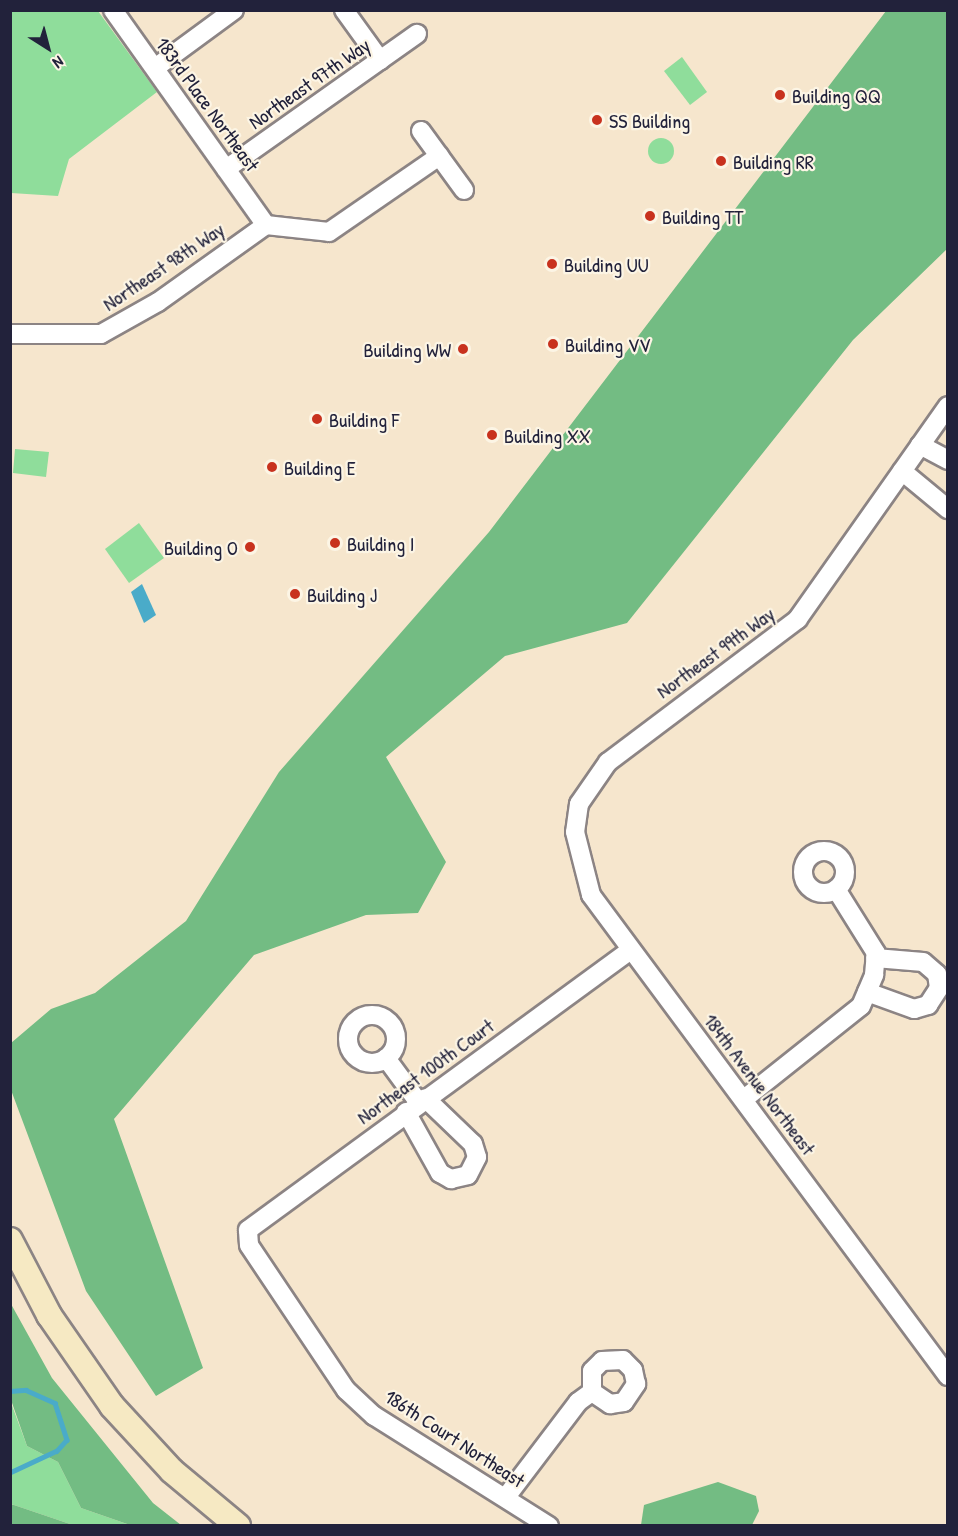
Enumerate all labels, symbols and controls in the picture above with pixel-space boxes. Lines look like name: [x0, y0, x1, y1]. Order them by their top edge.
north arrow: [18, 18, 78, 78]
street label: 183rd Place Northeast: [151, 32, 265, 176]
street label: Northeast 97th Way: [244, 32, 374, 134]
text: N: [49, 51, 68, 74]
place label: Building QQ: [792, 83, 881, 107]
marker: Building QQ: [773, 88, 787, 102]
place label: SS Building: [609, 108, 690, 132]
marker: SS Building: [590, 113, 604, 127]
place label: Building RR: [733, 149, 814, 173]
marker: Building RR: [714, 154, 728, 168]
place label: Building TT: [662, 204, 743, 228]
marker: Building TT: [643, 209, 657, 223]
street label: Northeast 98th Way: [98, 217, 228, 315]
place label: Building UU: [564, 252, 649, 276]
marker: Building UU: [545, 257, 559, 271]
place label: Building VV: [565, 332, 650, 356]
place label: Building WW: [364, 337, 451, 361]
marker: Building VV: [546, 337, 560, 351]
marker: Building WW: [456, 342, 470, 356]
place label: Building F: [329, 407, 399, 431]
marker: Building F: [310, 412, 324, 426]
place label: Building XX: [504, 423, 591, 447]
marker: Building XX: [485, 428, 499, 442]
place label: Building E: [284, 455, 356, 479]
marker: Building E: [265, 460, 279, 474]
place label: Building I: [347, 531, 414, 555]
place label: Building O: [164, 535, 238, 559]
marker: Building I: [328, 536, 342, 550]
marker: Building O: [243, 540, 257, 554]
place label: Building J: [307, 582, 377, 606]
marker: Building J: [288, 587, 302, 601]
street label: Northeast 99th Way: [651, 601, 779, 703]
street label: 184th Avenue Northeast: [699, 1009, 821, 1159]
street label: Northeast 100th Court: [352, 1013, 498, 1129]
street label: 186th Court Northeast: [381, 1384, 529, 1492]

